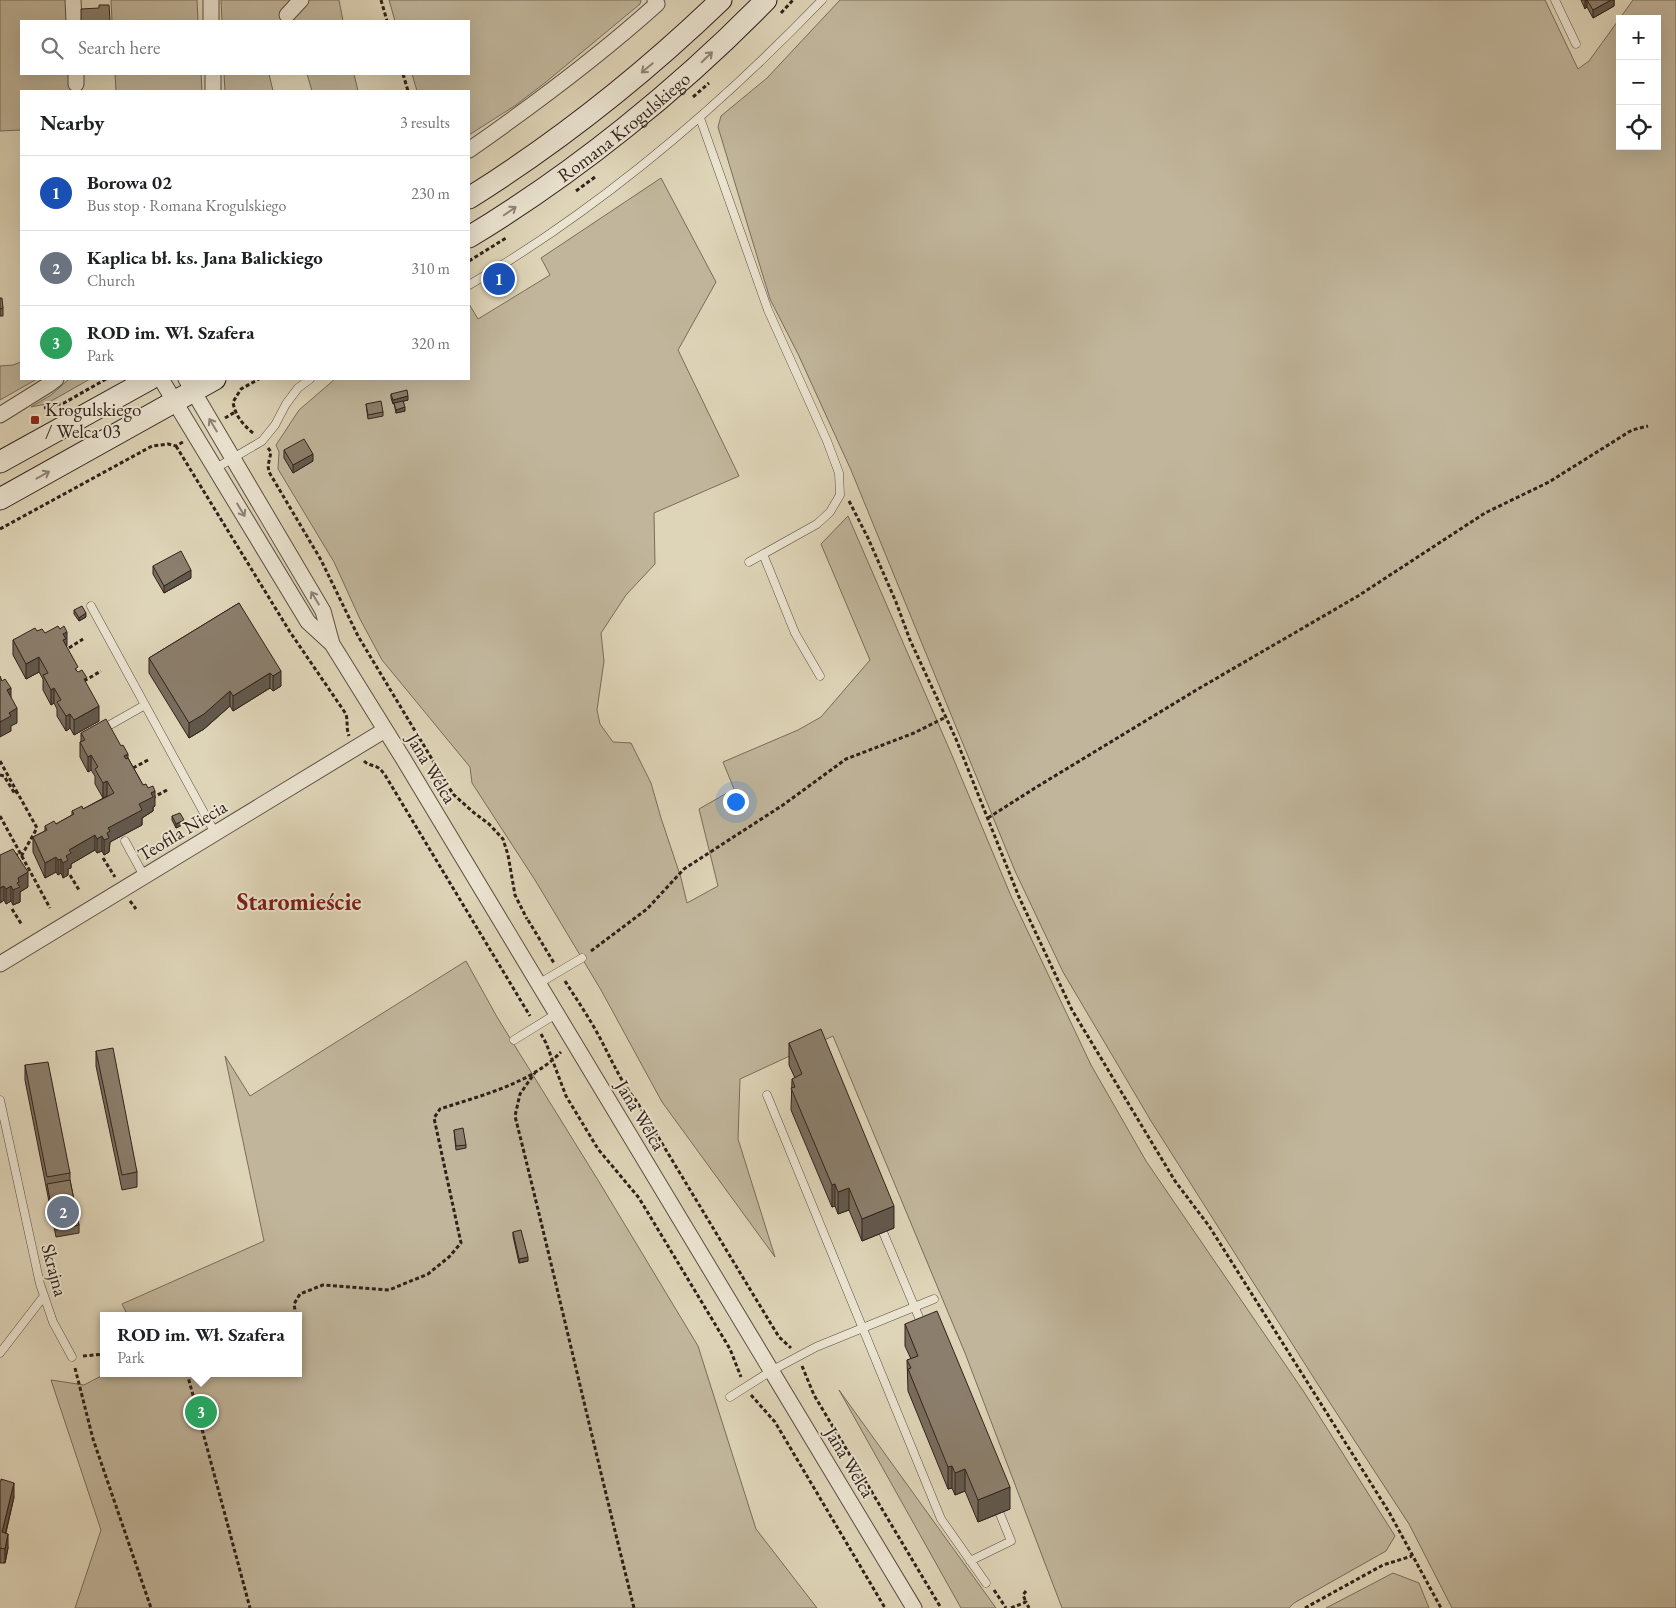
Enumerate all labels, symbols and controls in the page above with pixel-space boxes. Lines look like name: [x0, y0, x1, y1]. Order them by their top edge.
map controls: [1616, 15, 1661, 150]
button: +: [1616, 15, 1661, 60]
search box: [20, 20, 470, 75]
icon: search: [38, 34, 66, 62]
text: Search here: [78, 35, 160, 60]
one-way arrow: [701, 51, 713, 63]
button: −: [1616, 60, 1661, 105]
one-way arrow: [640, 63, 653, 74]
street label: Romana Krogulskiego: [552, 66, 695, 188]
button: locate: [1616, 105, 1661, 150]
text: Nearby: [40, 109, 104, 136]
text: 3 results: [400, 112, 450, 133]
text: Borowa 02: [87, 170, 172, 195]
text: 1: [52, 183, 60, 204]
text: 230 m: [411, 183, 450, 204]
text: Bus stop · Romana Krogulskiego: [87, 195, 287, 216]
one-way arrow: [503, 206, 517, 216]
text: Kaplica bł. ks. Jana Balickiego: [87, 245, 323, 270]
text: 2: [52, 258, 60, 279]
text: 310 m: [411, 258, 450, 279]
pin: 1: [483, 260, 515, 298]
text: Church: [87, 270, 135, 291]
text: ROD im. Wł. Szafera: [87, 320, 254, 345]
text: 3: [52, 333, 60, 354]
text: 320 m: [411, 333, 450, 354]
text: Park: [87, 345, 114, 366]
place label: Krogulskiego / Welca 03: [45, 397, 141, 444]
marker: Krogulskiego / Welca 03: [29, 414, 41, 426]
one-way arrow: [207, 418, 217, 432]
one-way arrow: [35, 470, 50, 480]
one-way arrow: [236, 503, 246, 517]
one-way arrow: [310, 592, 320, 606]
street label: Jana Welca: [400, 727, 463, 808]
your location: [723, 789, 749, 815]
street label: Teofila Niecia: [133, 794, 232, 867]
district label: Staromieście: [236, 886, 362, 917]
street label: Jana Welca: [609, 1074, 672, 1155]
pin: 2: [47, 1193, 79, 1231]
street label: Skrajna: [36, 1241, 74, 1300]
popup: [100, 1312, 302, 1377]
text: ROD im. Wł. Szafera: [117, 1322, 285, 1347]
text: Park: [117, 1347, 145, 1368]
pin: 3: [185, 1393, 217, 1431]
street label: Jana Welca: [818, 1421, 881, 1502]

